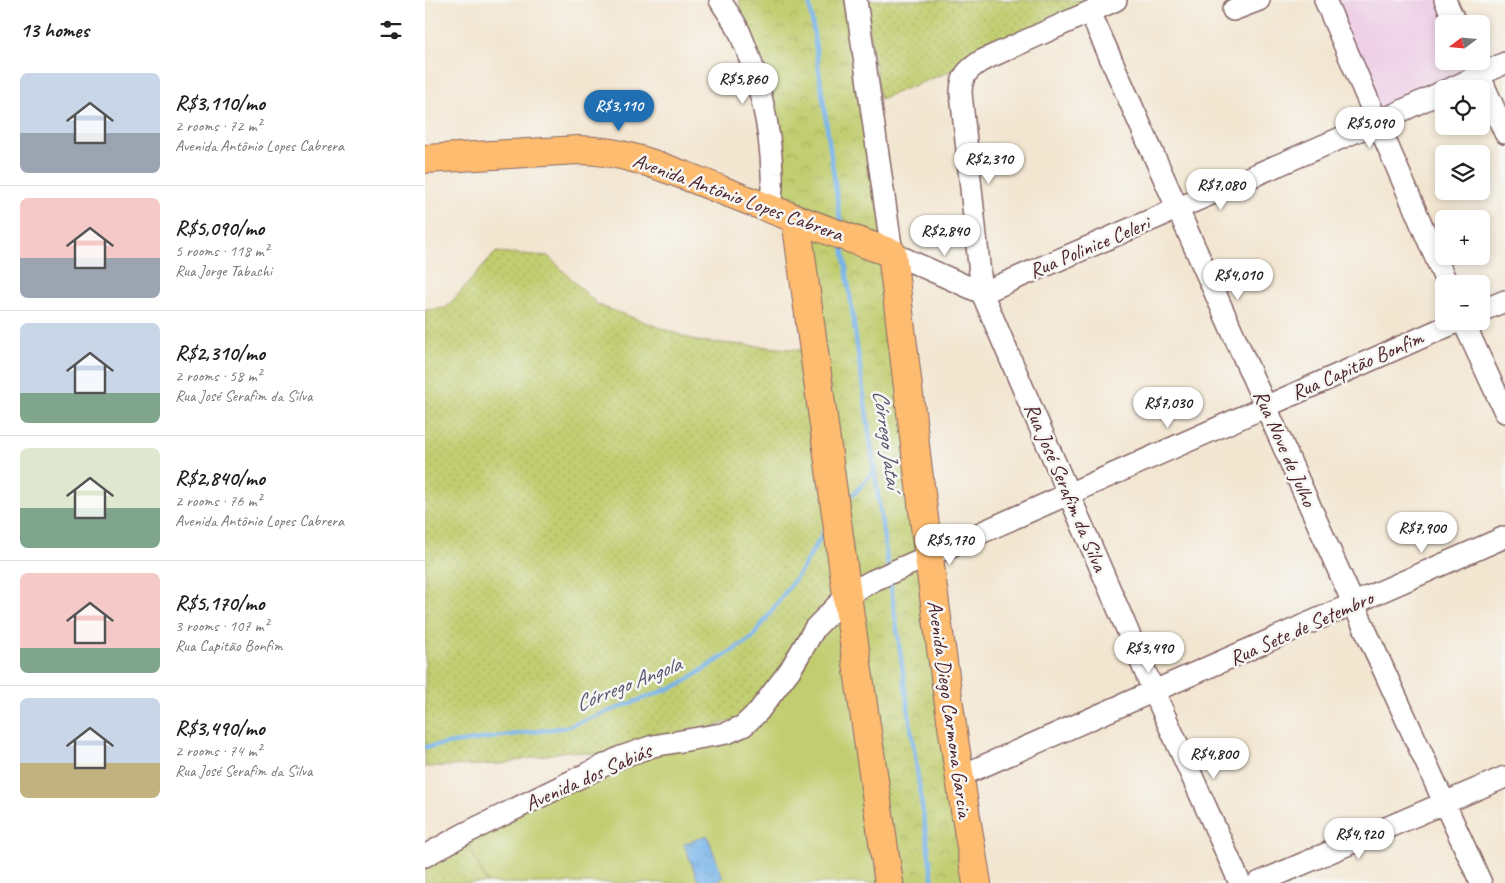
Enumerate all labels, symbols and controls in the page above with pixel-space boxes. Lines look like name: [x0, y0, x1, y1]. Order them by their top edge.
north arrow: [1435, 15, 1490, 70]
map controls: [1435, 15, 1490, 330]
icon: filters: [377, 16, 405, 44]
text: 13 homes: [20, 17, 89, 43]
pin: R$5,860: [697, 62, 789, 105]
text: R$5,860: [719, 69, 767, 89]
button: locate: [1435, 80, 1490, 135]
text: R$3,110/mo: [175, 90, 265, 116]
pin: R$3,110: [573, 90, 665, 132]
icon: home: [60, 93, 120, 153]
text: R$3,110: [595, 96, 643, 116]
pin: R$5,090: [1324, 106, 1416, 149]
text: R$5,090: [1346, 113, 1394, 133]
text: 2 rooms · 72 m²: [175, 116, 261, 136]
text: Avenida Antônio Lopes Cabrera: [175, 136, 344, 156]
pin: R$2,310: [943, 142, 1035, 185]
button: layers: [1435, 145, 1490, 200]
street label: Avenida Antônio Lopes Cabrera: [629, 147, 848, 248]
text: R$2,310: [965, 149, 1013, 169]
pin: R$7,080: [1175, 168, 1267, 211]
text: R$7,080: [1197, 175, 1245, 195]
street label: Rua Polinice Celeri: [1025, 209, 1156, 284]
button: +: [1435, 210, 1490, 265]
pin: R$2,840: [899, 214, 991, 257]
text: R$5,090/mo: [175, 215, 264, 241]
icon: home: [60, 218, 120, 278]
text: R$2,840: [921, 221, 969, 241]
text: 5 rooms · 118 m²: [175, 241, 269, 261]
pin: R$4,010: [1192, 258, 1284, 301]
text: Rua Jorge Tabachi: [175, 261, 272, 281]
text: R$4,010: [1214, 265, 1262, 285]
button: −: [1435, 275, 1490, 330]
street label: Rua Capitão Bonfim: [1287, 324, 1428, 406]
text: R$2,310/mo: [175, 340, 265, 366]
icon: home: [60, 343, 120, 403]
text: 2 rooms · 58 m²: [175, 366, 261, 386]
text: Rua José Serafim da Silva: [175, 386, 312, 406]
pin: R$7,030: [1122, 386, 1214, 429]
street label: Rua Nove de Julho: [1248, 386, 1323, 512]
water label: Córrego Jataí: [866, 388, 909, 498]
text: R$7,030: [1144, 393, 1192, 413]
street label: Rua José Serafim da Silva: [1019, 399, 1114, 577]
text: R$2,840/mo: [175, 465, 265, 491]
icon: home: [60, 468, 120, 528]
text: 2 rooms · 76 m²: [175, 491, 261, 511]
text: Avenida Antônio Lopes Cabrera: [175, 511, 344, 531]
pin: R$7,900: [1376, 512, 1468, 554]
text: R$7,900: [1398, 518, 1446, 538]
pin: R$5,170: [904, 524, 996, 566]
text: R$5,170: [926, 530, 974, 550]
street label: Rua Sete de Setembro: [1225, 584, 1379, 671]
text: R$5,170/mo: [175, 590, 264, 616]
icon: home: [60, 593, 120, 653]
street label: Avenida Diego Carmona Garcia: [922, 599, 978, 822]
text: 3 rooms · 107 m²: [175, 616, 269, 636]
pin: R$3,490: [1103, 632, 1195, 674]
text: Rua Capitão Bonfim: [175, 636, 283, 656]
text: R$3,490: [1125, 638, 1173, 658]
water label: Córrego Angola: [571, 649, 687, 718]
text: R$3,490/mo: [175, 715, 264, 741]
icon: home: [60, 718, 120, 778]
street label: Avenida dos Sabiás: [521, 737, 657, 816]
pin: R$4,800: [1168, 738, 1260, 780]
text: 2 rooms · 74 m²: [175, 741, 261, 761]
text: R$4,800: [1190, 744, 1238, 764]
text: Rua José Serafim da Silva: [175, 761, 312, 781]
pin: R$4,920: [1313, 818, 1405, 860]
text: R$4,920: [1335, 824, 1383, 844]

